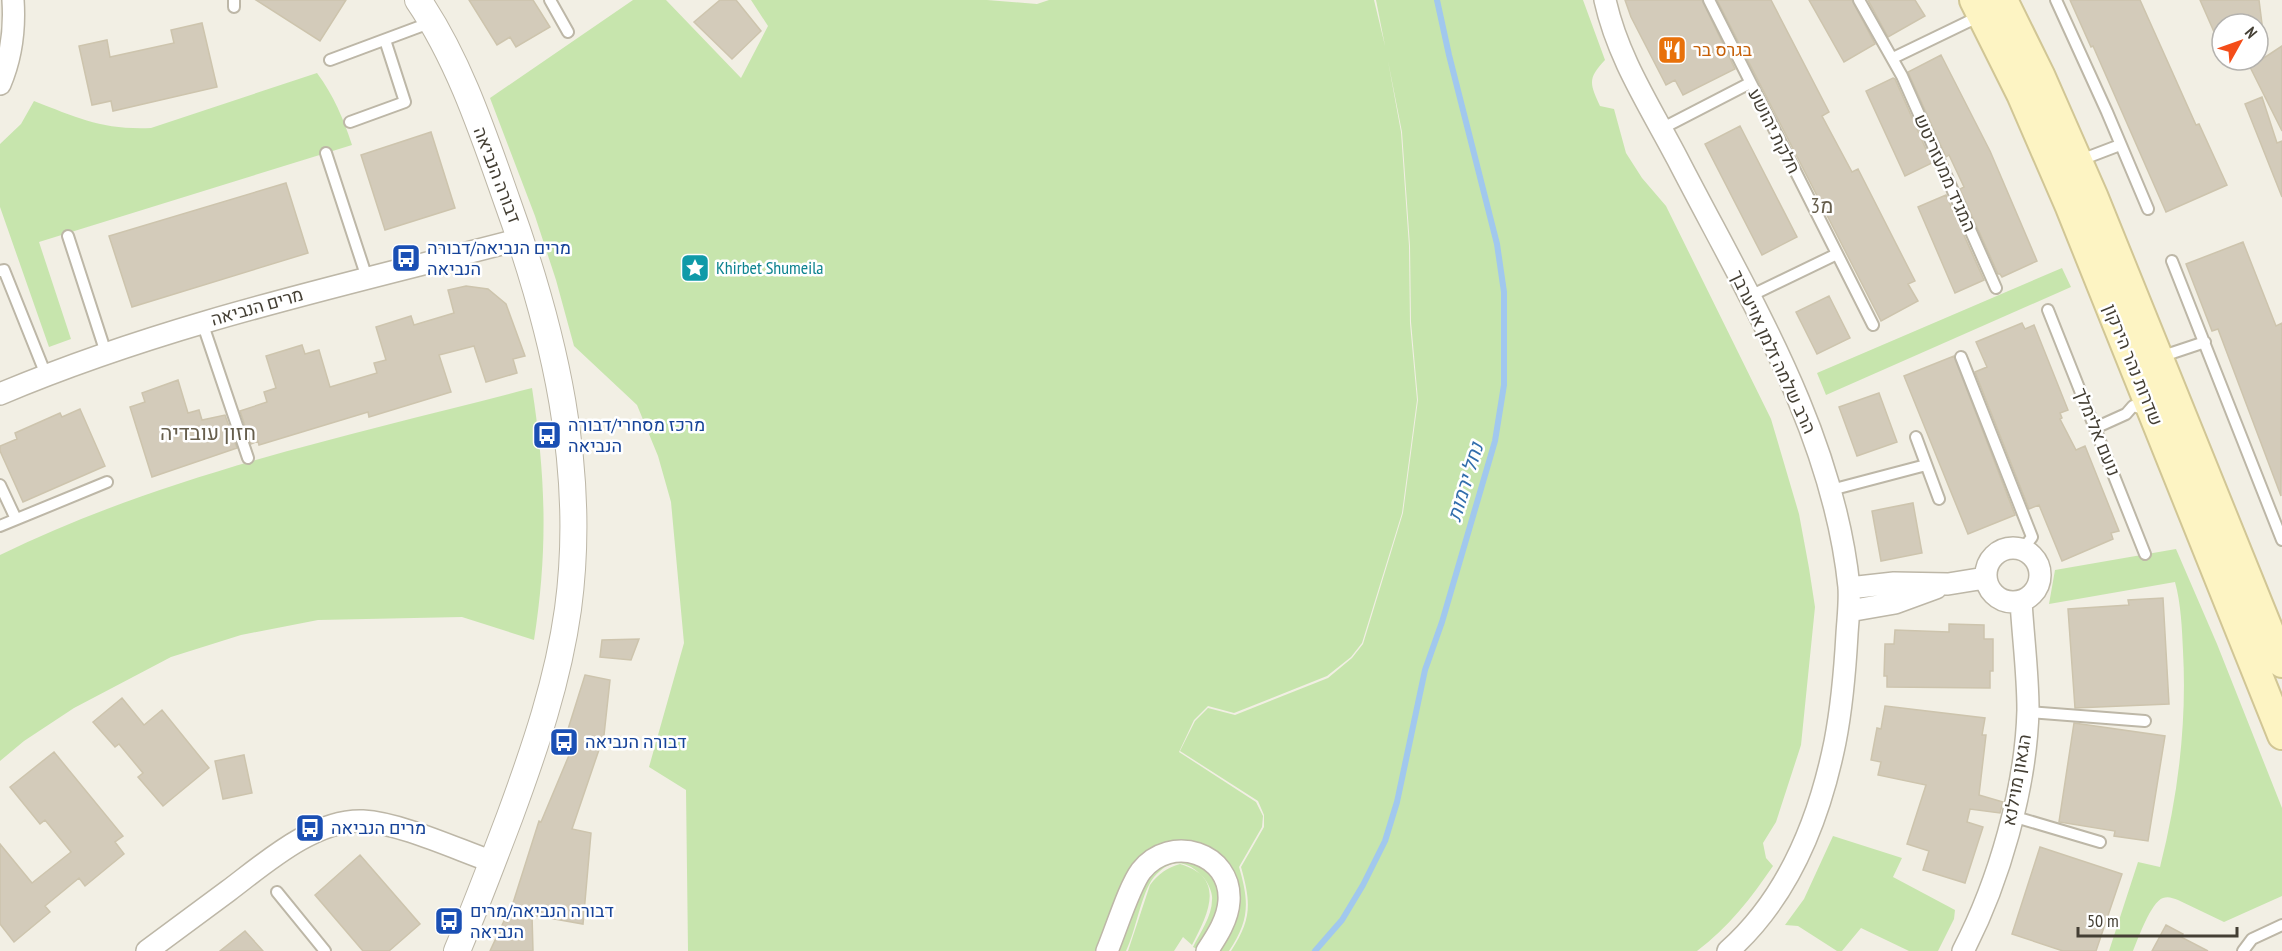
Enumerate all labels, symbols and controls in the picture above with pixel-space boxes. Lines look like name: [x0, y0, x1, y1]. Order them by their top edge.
north arrow: [2210, 12, 2270, 72]
text: N: [2241, 23, 2262, 42]
restaurant icon: בגרס בר: [1656, 34, 1688, 66]
place label: בגרס בר: [1693, 38, 1752, 61]
street label: חלקת יהושע: [1743, 84, 1806, 177]
street label: המגיד ממעזריטש: [1909, 110, 1982, 235]
street label: דבורה הנביאה: [469, 123, 526, 226]
district label: מ3: [1811, 192, 1833, 219]
place label: מרים הנביאה/דבורה הנביאה: [427, 236, 571, 280]
bus stop icon: מרים הנביאה/דבורה הנביאה: [390, 242, 422, 274]
place icon: Khirbet Shumeila: [679, 252, 711, 284]
place label: Khirbet Shumeila: [716, 256, 824, 279]
street label: הרב שלמה זלמן אויערבך: [1725, 266, 1821, 437]
street label: מרים הנביאה: [208, 282, 306, 331]
street label: שדרות נהר הירקון: [2099, 301, 2168, 429]
street label: נועם אלימלך: [2069, 384, 2126, 479]
place label: מרכז מסחרי/דבורה הנביאה: [568, 413, 705, 457]
district label: חזון עובדיה: [160, 419, 256, 446]
bus stop icon: מרכז מסחרי/דבורה הנביאה: [531, 419, 563, 451]
water label: נחל ירמות: [1441, 438, 1490, 524]
bus stop icon: דבורה הנביאה: [548, 726, 580, 758]
place label: דבורה הנביאה: [585, 730, 687, 753]
street label: הגאון מוילנא: [1997, 732, 2036, 828]
bus stop icon: מרים הנביאה: [294, 812, 326, 844]
place label: מרים הנביאה: [331, 816, 426, 839]
place label: דבורה הנביאה/מרים הנביאה: [470, 899, 614, 943]
scale bar: [2078, 900, 2237, 938]
bus stop icon: דבורה הנביאה/מרים הנביאה: [433, 905, 465, 937]
text: 50 m: [2087, 909, 2119, 932]

